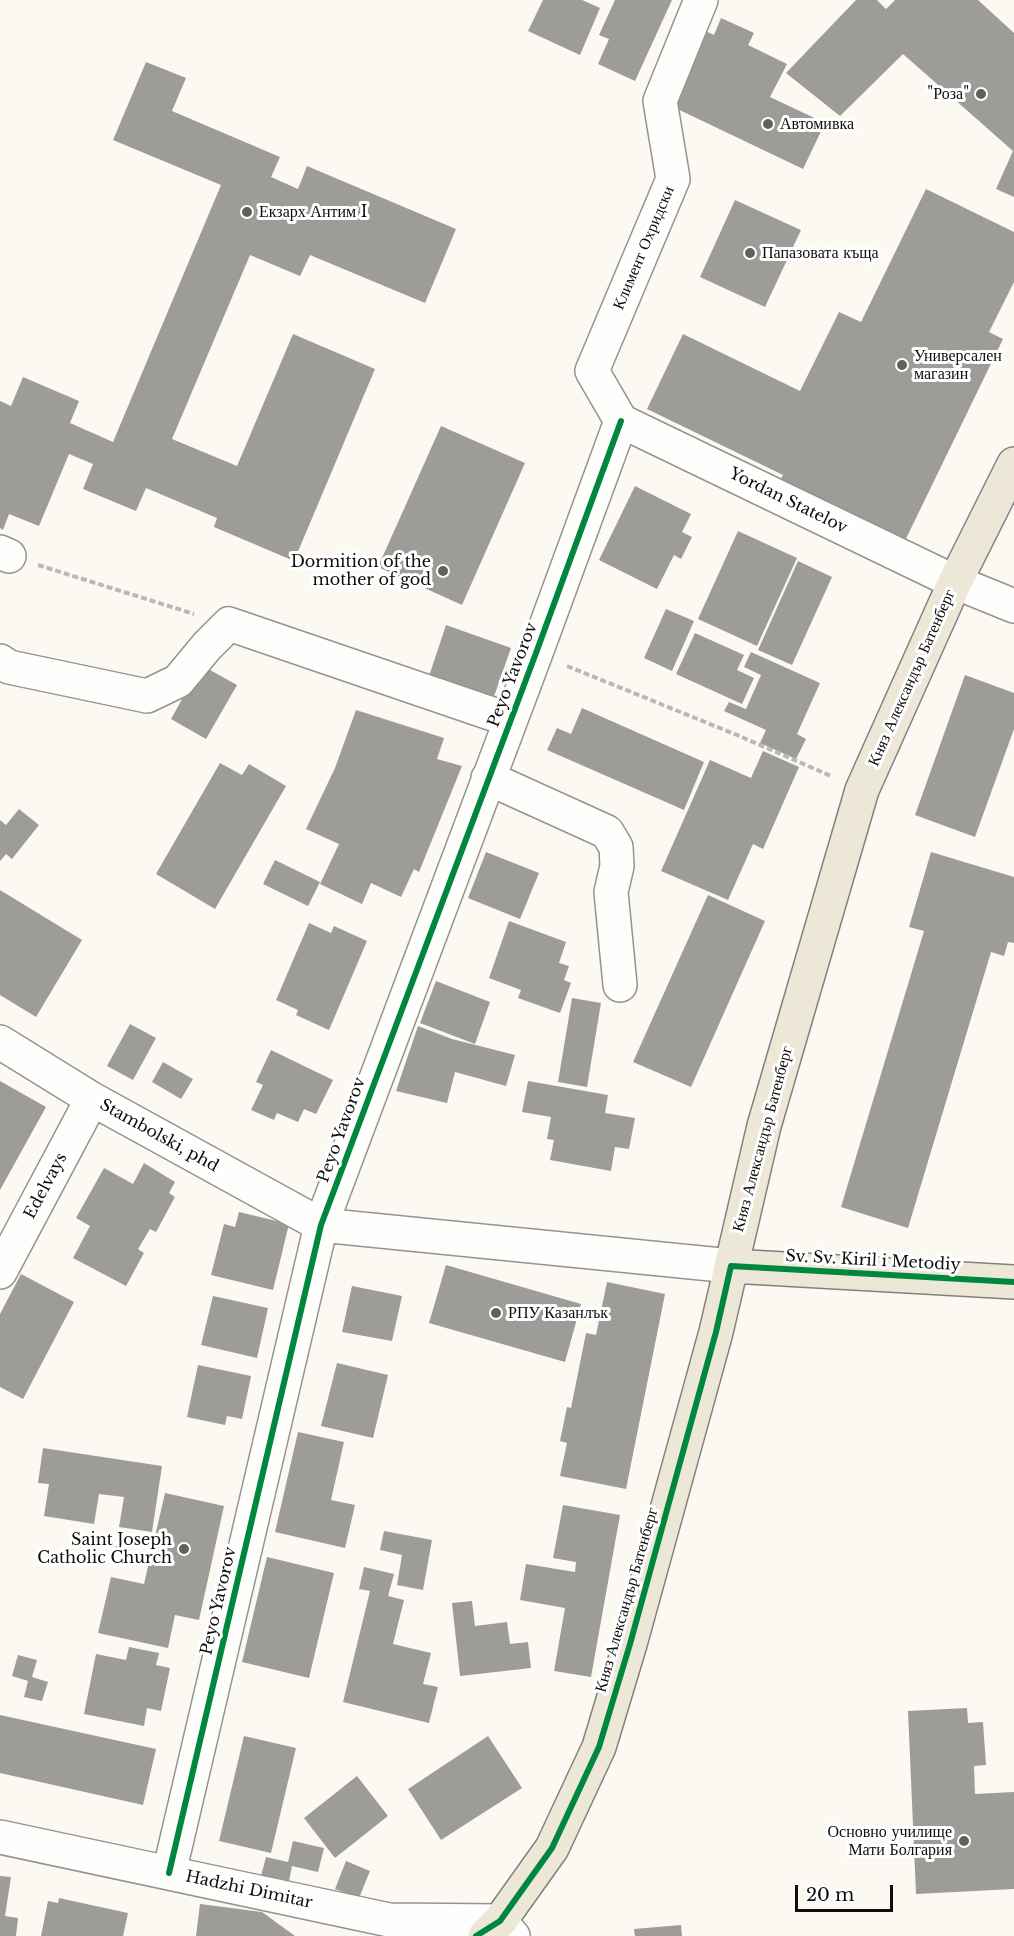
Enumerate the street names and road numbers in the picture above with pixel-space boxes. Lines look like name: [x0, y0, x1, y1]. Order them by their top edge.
street label: Климент Охридски: [609, 183, 679, 313]
street label: Yordan Statelov: [726, 464, 850, 538]
street label: Княз Александър Батенберг: [864, 587, 960, 769]
street label: Peyo Yavorov: [484, 620, 542, 730]
street label: Княз Александър Батенберг: [729, 1044, 797, 1234]
street label: Peyo Yavorov: [314, 1075, 370, 1185]
street label: Stambolski, phd: [96, 1095, 222, 1177]
street label: Edelvays: [21, 1150, 71, 1222]
street label: Sv. Sv. Kiril i Metodiy: [785, 1247, 961, 1275]
street label: Княз Александър Батенберг: [591, 1505, 663, 1695]
street label: Peyo Yavorov: [197, 1545, 241, 1657]
street label: Hadzhi Dimitar: [184, 1867, 314, 1913]

